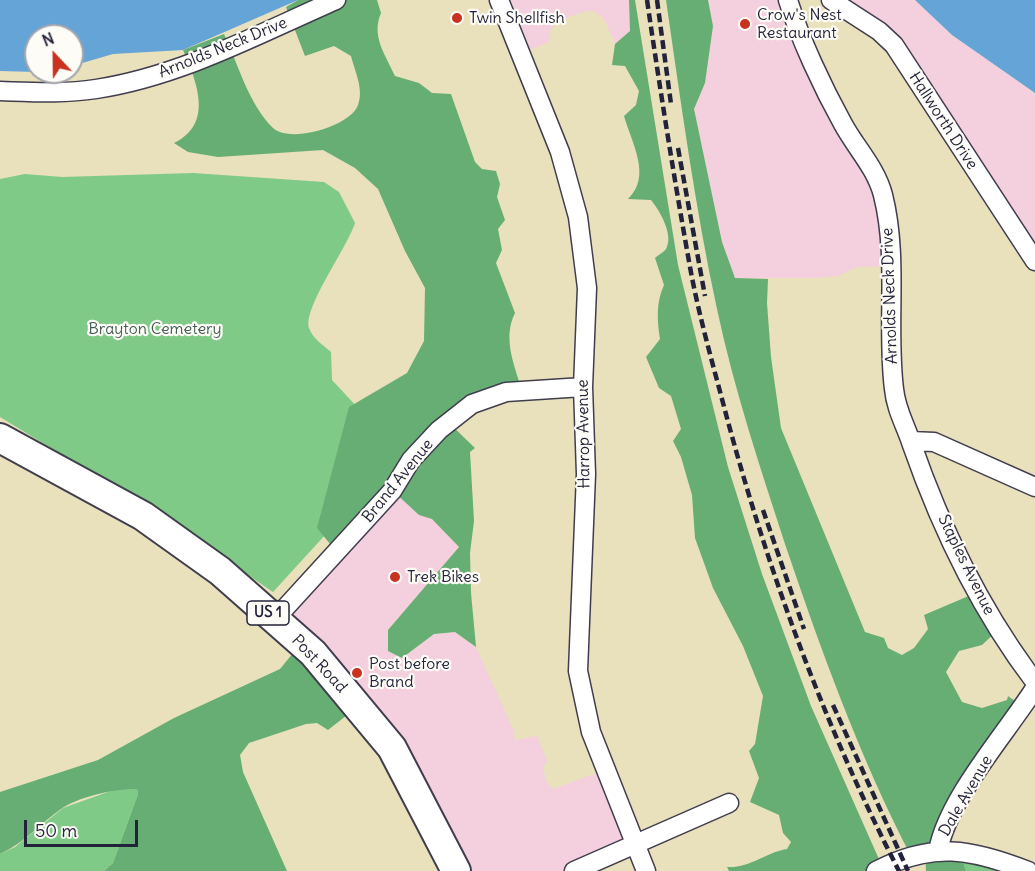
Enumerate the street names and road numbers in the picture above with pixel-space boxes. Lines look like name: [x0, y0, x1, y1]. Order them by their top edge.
street label: Arnolds Neck Drive: [156, 14, 290, 82]
street label: Hallworth Drive: [904, 69, 982, 173]
street label: Arnolds Neck Drive: [878, 227, 902, 365]
street label: Harrop Avenue: [573, 379, 595, 489]
street label: Brand Avenue: [358, 435, 438, 527]
street label: Staples Avenue: [933, 512, 999, 618]
road number: US 1: [247, 601, 289, 625]
street label: Post Road: [287, 631, 351, 697]
street label: Dale Avenue: [935, 752, 997, 840]

